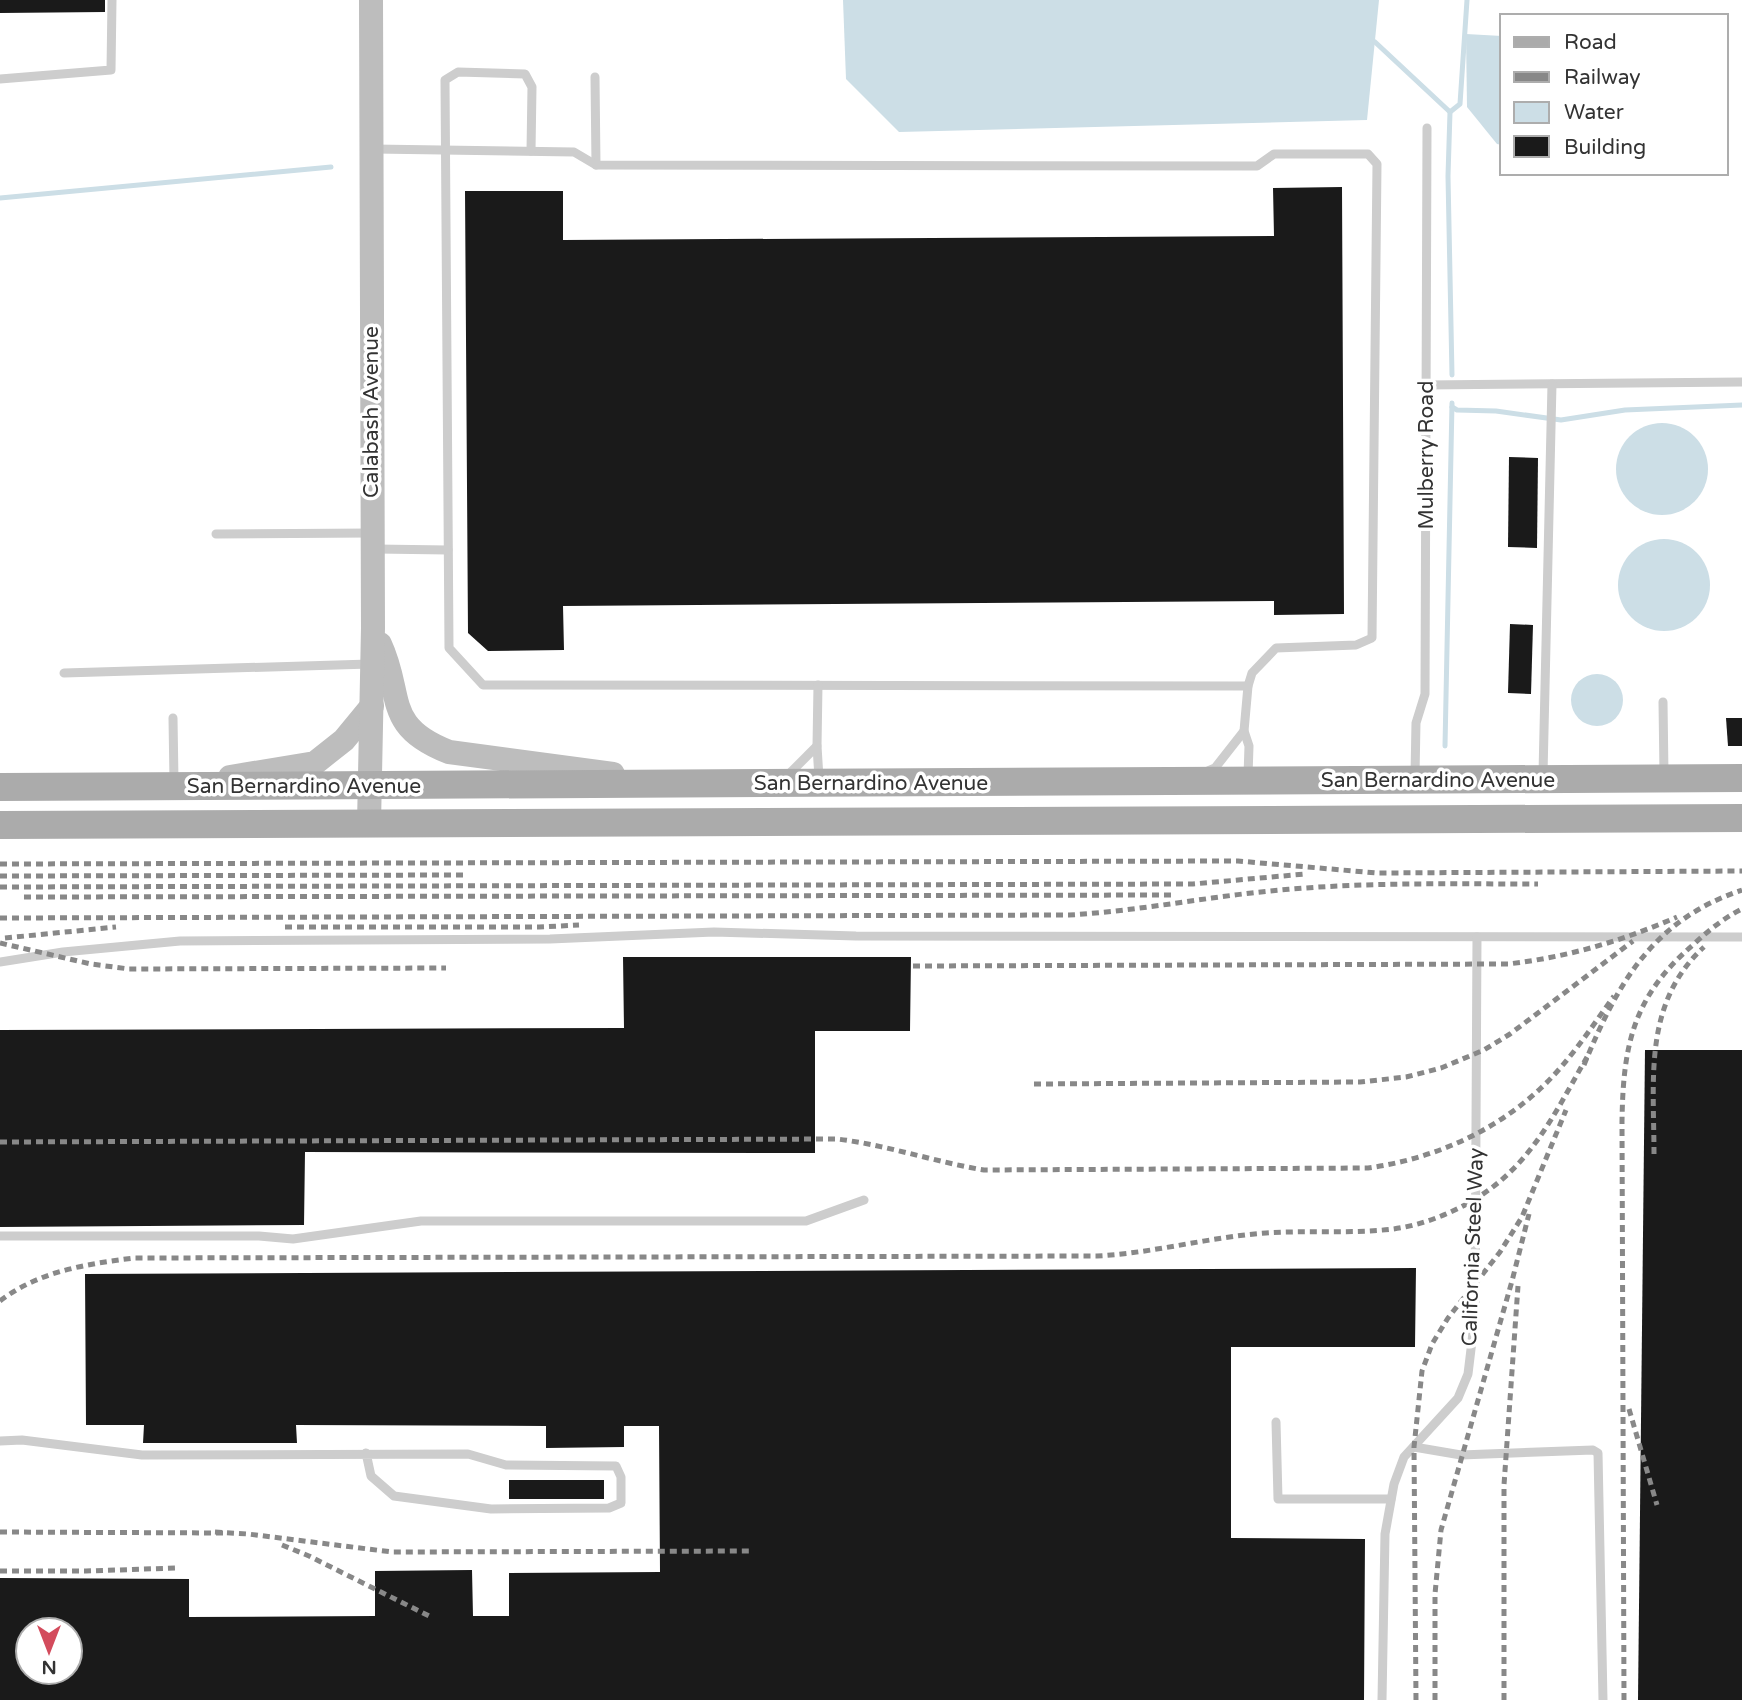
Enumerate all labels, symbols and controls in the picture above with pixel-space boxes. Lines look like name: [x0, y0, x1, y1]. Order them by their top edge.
legend: [1500, 14, 1728, 175]
text: Road: [1564, 30, 1617, 55]
text: Railway: [1564, 65, 1641, 90]
text: Water: [1564, 100, 1624, 125]
text: Building: [1564, 135, 1646, 160]
street label: Calabash Avenue: [359, 326, 384, 498]
street label: Mulberry Road: [1414, 381, 1439, 529]
street label: San Bernardino Avenue: [1321, 768, 1555, 793]
street label: San Bernardino Avenue: [754, 771, 988, 796]
street label: San Bernardino Avenue: [187, 774, 421, 799]
street label: California Steel Way: [1457, 1147, 1489, 1347]
north arrow: [14, 1616, 84, 1686]
text: N: [41, 1656, 57, 1678]

